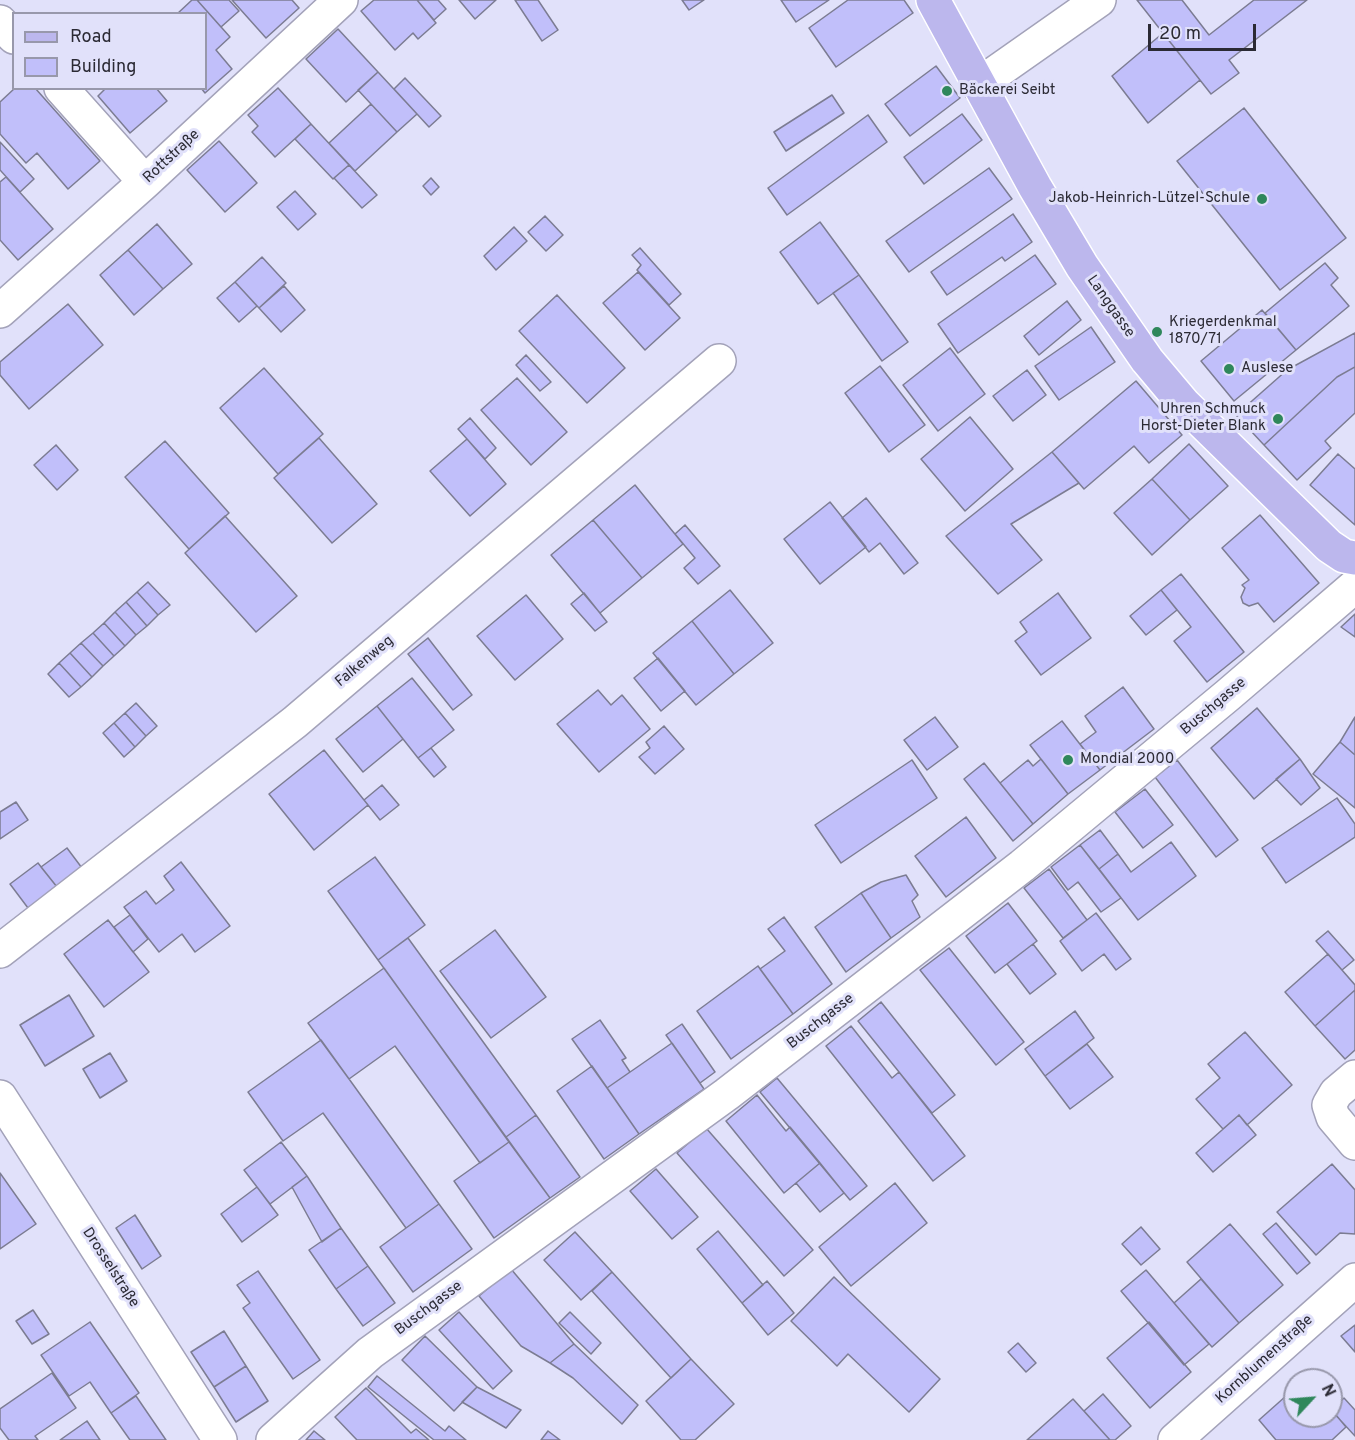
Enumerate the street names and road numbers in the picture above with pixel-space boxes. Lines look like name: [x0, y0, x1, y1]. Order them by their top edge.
street label: Rottstraße: [140, 126, 204, 188]
street label: Langgasse: [1082, 272, 1138, 342]
street label: Falkenweg: [332, 632, 398, 692]
street label: Buschgasse: [1178, 674, 1250, 740]
street label: Buschgasse: [784, 990, 858, 1054]
street label: Drosselstraße: [78, 1225, 142, 1311]
street label: Buschgasse: [392, 1278, 466, 1340]
street label: Kornblumenstraße: [1213, 1312, 1317, 1408]

